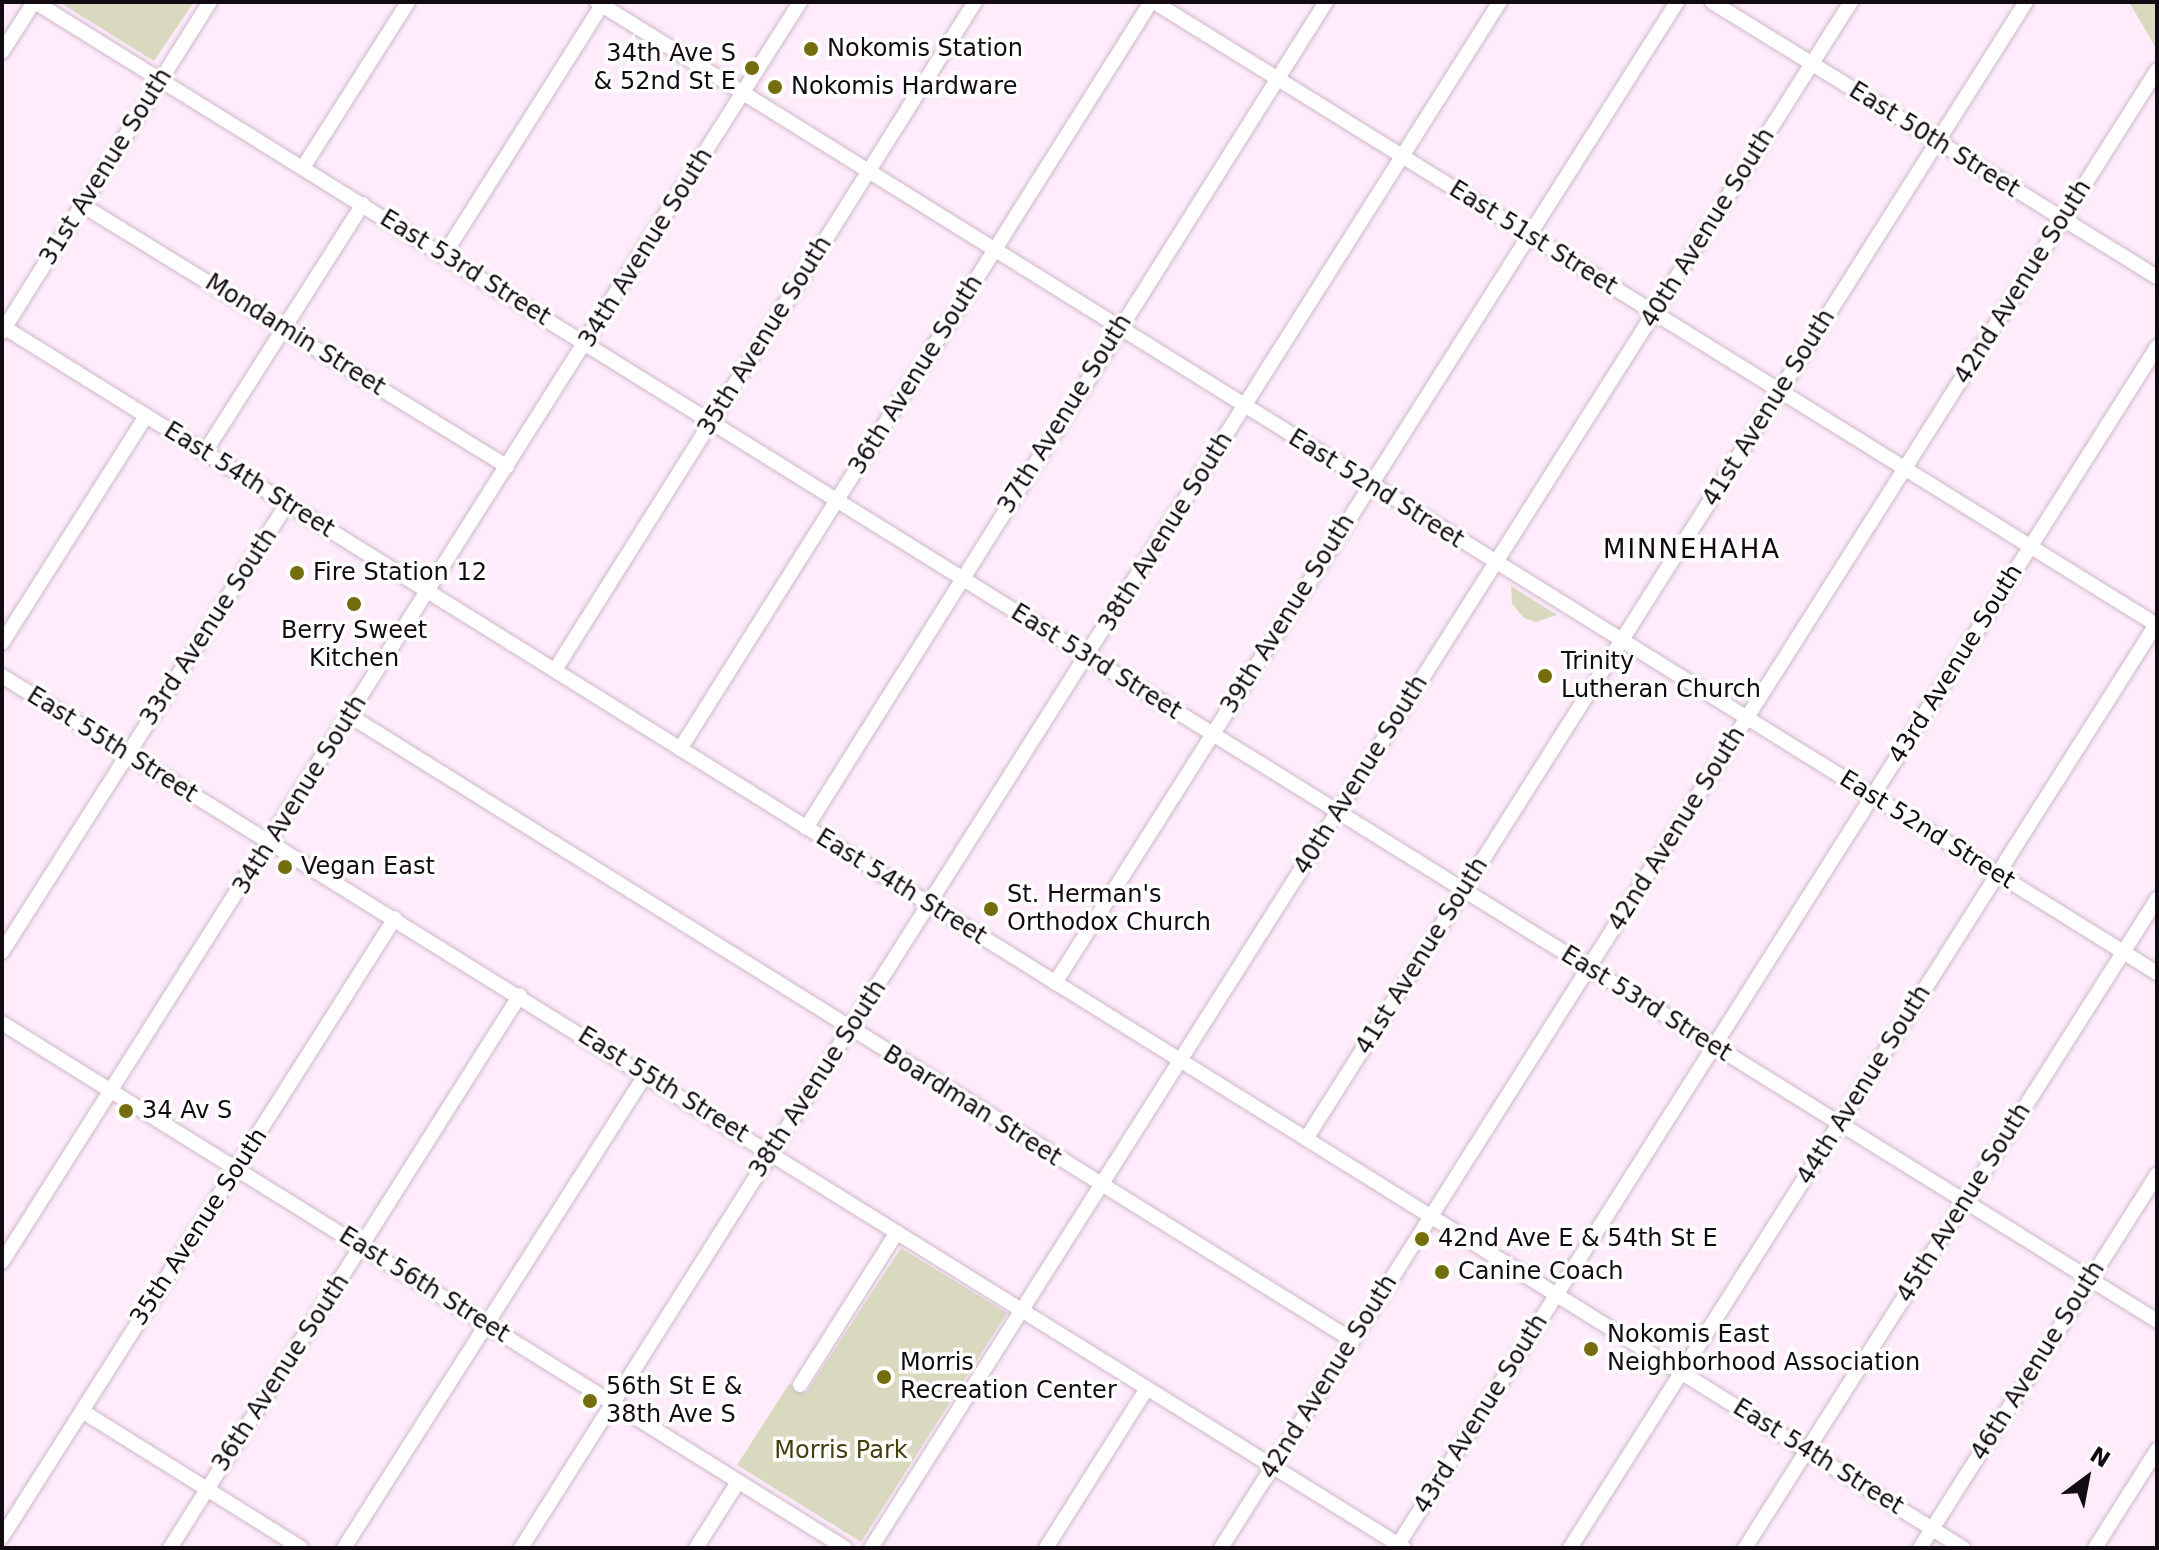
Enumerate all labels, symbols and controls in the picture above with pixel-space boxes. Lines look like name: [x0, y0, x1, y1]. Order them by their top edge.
place label: Nokomis Station: [827, 35, 1023, 63]
place label: 34th Ave S & 52nd St E: [594, 40, 736, 96]
marker: Nokomis Station: [802, 40, 820, 58]
marker: 34th Ave S & 52nd St E: [743, 59, 761, 77]
street label: 31st Avenue South: [34, 63, 178, 271]
place label: Nokomis Hardware: [791, 73, 1017, 101]
street label: East 50th Street: [1844, 76, 2024, 204]
marker: Nokomis Hardware: [766, 78, 784, 96]
street label: 40th Avenue South: [1635, 123, 1781, 333]
street label: 34th Avenue South: [573, 143, 719, 353]
street label: East 51st Street: [1444, 175, 1622, 301]
street label: 42nd Avenue South: [1948, 175, 2098, 389]
street label: East 53rd Street: [375, 204, 555, 332]
street label: 35th Avenue South: [692, 231, 838, 441]
street label: Mondamin Street: [200, 268, 390, 402]
street label: 36th Avenue South: [843, 270, 989, 480]
street label: 41st Avenue South: [1697, 304, 1841, 512]
street label: 37th Avenue South: [992, 309, 1138, 519]
street label: East 54th Street: [159, 416, 339, 544]
street label: East 52nd Street: [1283, 424, 1469, 554]
street label: 38th Avenue South: [1093, 427, 1239, 637]
street label: 39th Avenue South: [1215, 509, 1361, 719]
street label: 33rd Avenue South: [134, 523, 284, 731]
district label: MINNEHAHA: [1603, 534, 1781, 566]
place label: Fire Station 12: [313, 559, 487, 587]
street label: 43rd Avenue South: [1883, 559, 2029, 769]
marker: Fire Station 12: [288, 564, 306, 582]
marker: Berry Sweet Kitchen: [345, 595, 363, 613]
street label: East 53rd Street: [1006, 598, 1186, 726]
place label: Berry Sweet Kitchen: [281, 617, 427, 673]
place label: Trinity Lutheran Church: [1561, 648, 1761, 704]
marker: Trinity Lutheran Church: [1536, 667, 1554, 685]
street label: 40th Avenue South: [1288, 670, 1434, 880]
street label: East 55th Street: [22, 681, 202, 809]
street label: 34th Avenue South: [227, 690, 373, 900]
street label: 42nd Avenue South: [1602, 722, 1752, 936]
street label: East 52nd Street: [1834, 765, 2020, 895]
street label: East 54th Street: [811, 823, 991, 951]
street label: 41st Avenue South: [1350, 852, 1494, 1060]
place label: Vegan East: [301, 853, 435, 881]
marker: Vegan East: [276, 858, 294, 876]
place label: St. Herman's Orthodox Church: [1007, 881, 1211, 937]
marker: St. Herman's Orthodox Church: [982, 900, 1000, 918]
street label: East 53rd Street: [1556, 940, 1736, 1068]
street label: 38th Avenue South: [743, 975, 893, 1183]
street label: 44th Avenue South: [1791, 980, 1937, 1190]
street label: East 55th Street: [573, 1021, 753, 1149]
street label: Boardman Street: [878, 1040, 1066, 1172]
place label: 34 Av S: [142, 1097, 232, 1125]
street label: 45th Avenue South: [1891, 1098, 2037, 1308]
marker: 34 Av S: [117, 1102, 135, 1120]
street label: 35th Avenue South: [124, 1123, 274, 1331]
street label: East 56th Street: [334, 1221, 514, 1349]
place label: 42nd Ave E & 54th St E: [1438, 1225, 1718, 1253]
marker: 42nd Ave E & 54th St E: [1413, 1230, 1431, 1248]
street label: 46th Avenue South: [1965, 1256, 2111, 1466]
place label: Canine Coach: [1458, 1258, 1624, 1286]
marker: Canine Coach: [1433, 1263, 1451, 1281]
street label: 36th Avenue South: [206, 1269, 356, 1477]
street label: 42nd Avenue South: [1254, 1270, 1404, 1484]
street label: 43rd Avenue South: [1408, 1309, 1554, 1519]
place label: Nokomis East Neighborhood Association: [1607, 1321, 1920, 1377]
marker: Nokomis East Neighborhood Association: [1582, 1340, 1600, 1358]
place label: Morris Recreation Center: [900, 1349, 1117, 1405]
marker: Morris Recreation Center: [875, 1368, 893, 1386]
place label: 56th St E & 38th Ave S: [606, 1373, 743, 1429]
marker: 56th St E & 38th Ave S: [581, 1392, 599, 1410]
street label: East 54th Street: [1728, 1393, 1908, 1521]
park label: Morris Park: [774, 1437, 908, 1465]
north arrow: [2047, 1438, 2127, 1518]
text: N: [2086, 1442, 2114, 1473]

